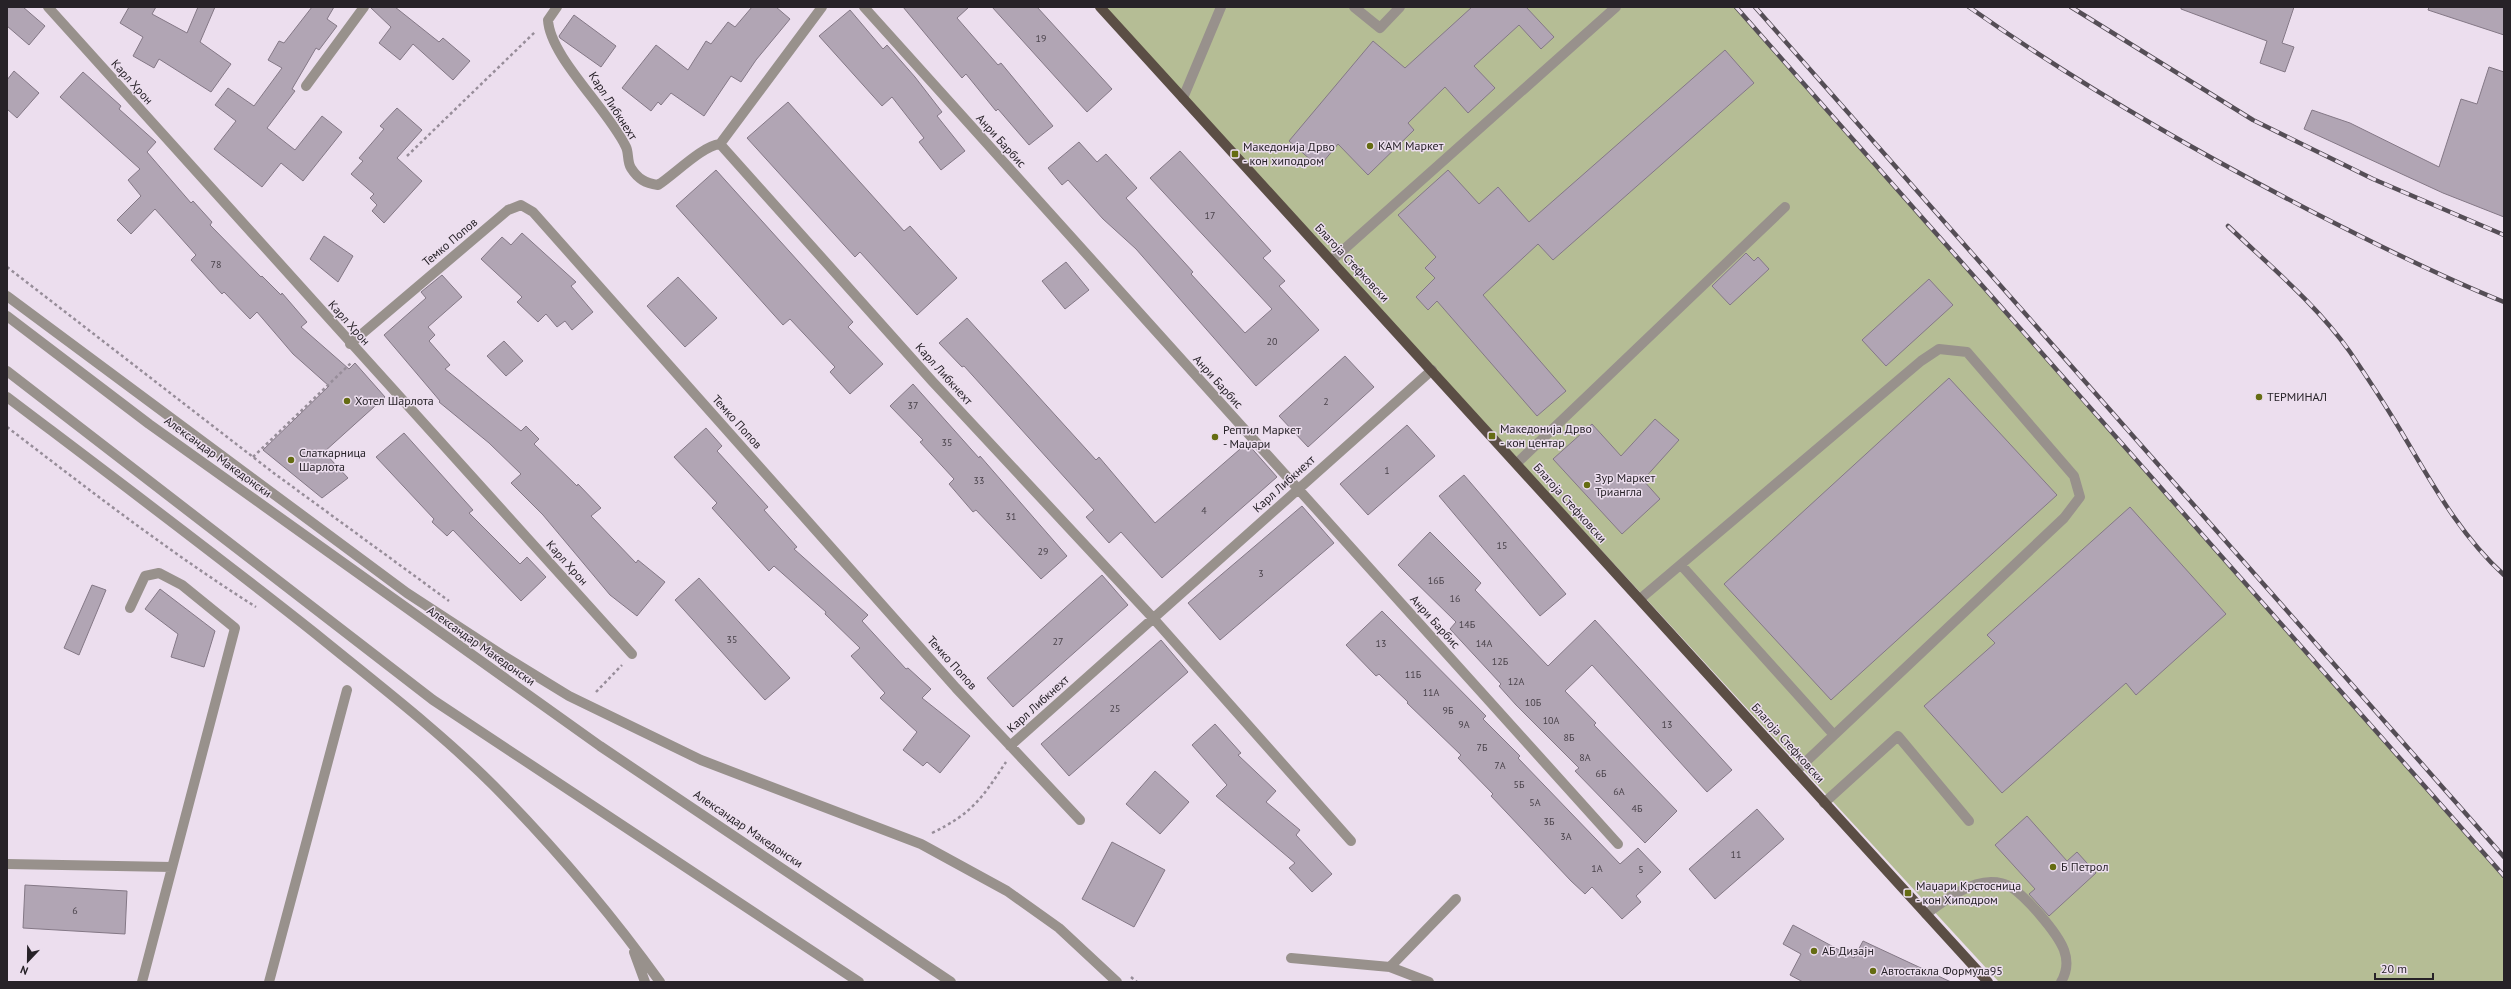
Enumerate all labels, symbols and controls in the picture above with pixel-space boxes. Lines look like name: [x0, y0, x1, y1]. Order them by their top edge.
house number: 19: [1036, 32, 1046, 45]
street label: Карл Хрон: [108, 56, 156, 107]
street label: Карл Либкнехт: [586, 69, 641, 143]
street label: Анри Барбис: [973, 111, 1030, 171]
place label: КАМ Маркет: [1378, 138, 1444, 153]
place label: Македонија Дрво - кон хиподром: [1243, 139, 1335, 168]
marker: КАМ Маркет: [1365, 141, 1375, 151]
marker: Македонија Дрво - кон хиподром: [1230, 149, 1240, 159]
house number: 17: [1205, 209, 1215, 222]
street label: Темко Попов: [419, 214, 480, 269]
street label: Благоја Стефковски: [1312, 220, 1393, 305]
house number: 78: [211, 258, 221, 271]
street label: Карл Хрон: [325, 297, 373, 348]
house number: 20: [1267, 335, 1278, 348]
street label: Карл Либкнехт: [913, 340, 976, 408]
street label: Анри Барбис: [1190, 352, 1247, 412]
place label: ТЕРМИНАЛ: [2267, 389, 2327, 404]
street label: Темко Попов: [709, 392, 765, 452]
marker: ТЕРМИНАЛ: [2254, 392, 2264, 402]
place label: Хотел Шарлота: [355, 393, 434, 408]
house number: 2: [1323, 395, 1329, 408]
marker: Хотел Шарлота: [342, 396, 352, 406]
house number: 37: [908, 399, 918, 412]
street label: Александар Македонски: [162, 413, 275, 500]
place label: Македонија Дрво - кон центар: [1500, 421, 1592, 450]
place label: Рептил Маркет - Маџари: [1223, 422, 1301, 451]
marker: Македонија Дрво - кон центар: [1487, 431, 1497, 441]
marker: Рептил Маркет - Маџари: [1210, 432, 1220, 442]
house number: 35: [942, 436, 952, 449]
place label: Слаткарница Шарлота: [299, 445, 366, 474]
street label: Карл Либкнехт: [1250, 452, 1318, 515]
marker: Слаткарница Шарлота: [286, 455, 296, 465]
street label: Благоја Стефковски: [1531, 460, 1610, 546]
house number: 1: [1384, 464, 1390, 477]
place label: Зур Маркет Триангла: [1595, 470, 1655, 499]
house number: 33: [974, 474, 984, 487]
marker: Зур Маркет Триангла: [1582, 480, 1592, 490]
house number: 4: [1201, 504, 1207, 517]
house number: 31: [1006, 510, 1016, 523]
street label: Карл Хрон: [543, 537, 591, 588]
house number: 15: [1497, 539, 1507, 552]
house number: 29: [1038, 545, 1048, 558]
house number: 3: [1258, 567, 1264, 580]
house number: 16Б: [1428, 574, 1445, 587]
street label: Анри Барбис: [1407, 592, 1464, 652]
house number: 16: [1450, 592, 1460, 605]
street label: Александар Македонски: [424, 603, 538, 689]
house number: 14Б: [1459, 618, 1476, 631]
house number: 35: [727, 633, 737, 646]
street label: Темко Попов: [924, 633, 980, 693]
house number: 27: [1053, 635, 1063, 648]
house number: 13: [1376, 637, 1386, 650]
house number: 14А: [1476, 637, 1493, 650]
house number: 12Б: [1492, 655, 1509, 668]
house number: 11Б: [1405, 668, 1422, 681]
street label: Карл Либкнехт: [1004, 672, 1072, 735]
house number: 12А: [1508, 675, 1525, 688]
house number: 11А: [1423, 686, 1440, 699]
house number: 10Б: [1525, 696, 1542, 709]
street label: Благоја Стефковски: [1749, 700, 1828, 786]
house number: 25: [1110, 702, 1120, 715]
house number: 9Б: [1443, 704, 1454, 717]
house number: 10А: [1543, 714, 1560, 727]
house number: 9А: [1458, 718, 1470, 731]
house number: 13: [1662, 718, 1672, 731]
house number: 8Б: [1564, 731, 1575, 744]
house number: 7Б: [1477, 741, 1488, 754]
house number: 8А: [1579, 751, 1591, 764]
house number: 7А: [1494, 759, 1506, 772]
house number: 6Б: [1596, 767, 1607, 780]
house number: 5Б: [1514, 778, 1525, 791]
house number: 6А: [1613, 785, 1625, 798]
street label: Александар Македонски: [691, 786, 806, 871]
house number: 5А: [1529, 796, 1541, 809]
house number: 4Б: [1632, 802, 1643, 815]
house number: 3Б: [1544, 815, 1555, 828]
house number: 3А: [1560, 830, 1572, 843]
house number: 11: [1731, 848, 1741, 861]
place label: Б Петрол: [2061, 859, 2108, 874]
house number: 1А: [1591, 862, 1603, 875]
marker: Б Петрол: [2048, 862, 2058, 872]
house number: 5: [1638, 863, 1644, 876]
place label: Маџари Крстосница - кон Хиподром: [1916, 878, 2021, 907]
marker: Маџари Крстосница - кон Хиподром: [1903, 888, 1913, 898]
house number: 6: [72, 904, 78, 917]
north arrow: [8, 941, 48, 981]
place label: АБ Дизајн: [1822, 943, 1874, 958]
marker: АБ Дизајн: [1809, 946, 1819, 956]
scale bar: [2375, 955, 2433, 981]
text: 20 m: [2381, 961, 2407, 976]
text: N: [18, 962, 30, 978]
place label: Автостакла Формула95: [1881, 963, 2003, 978]
marker: Автостакла Формула95: [1868, 966, 1878, 976]

